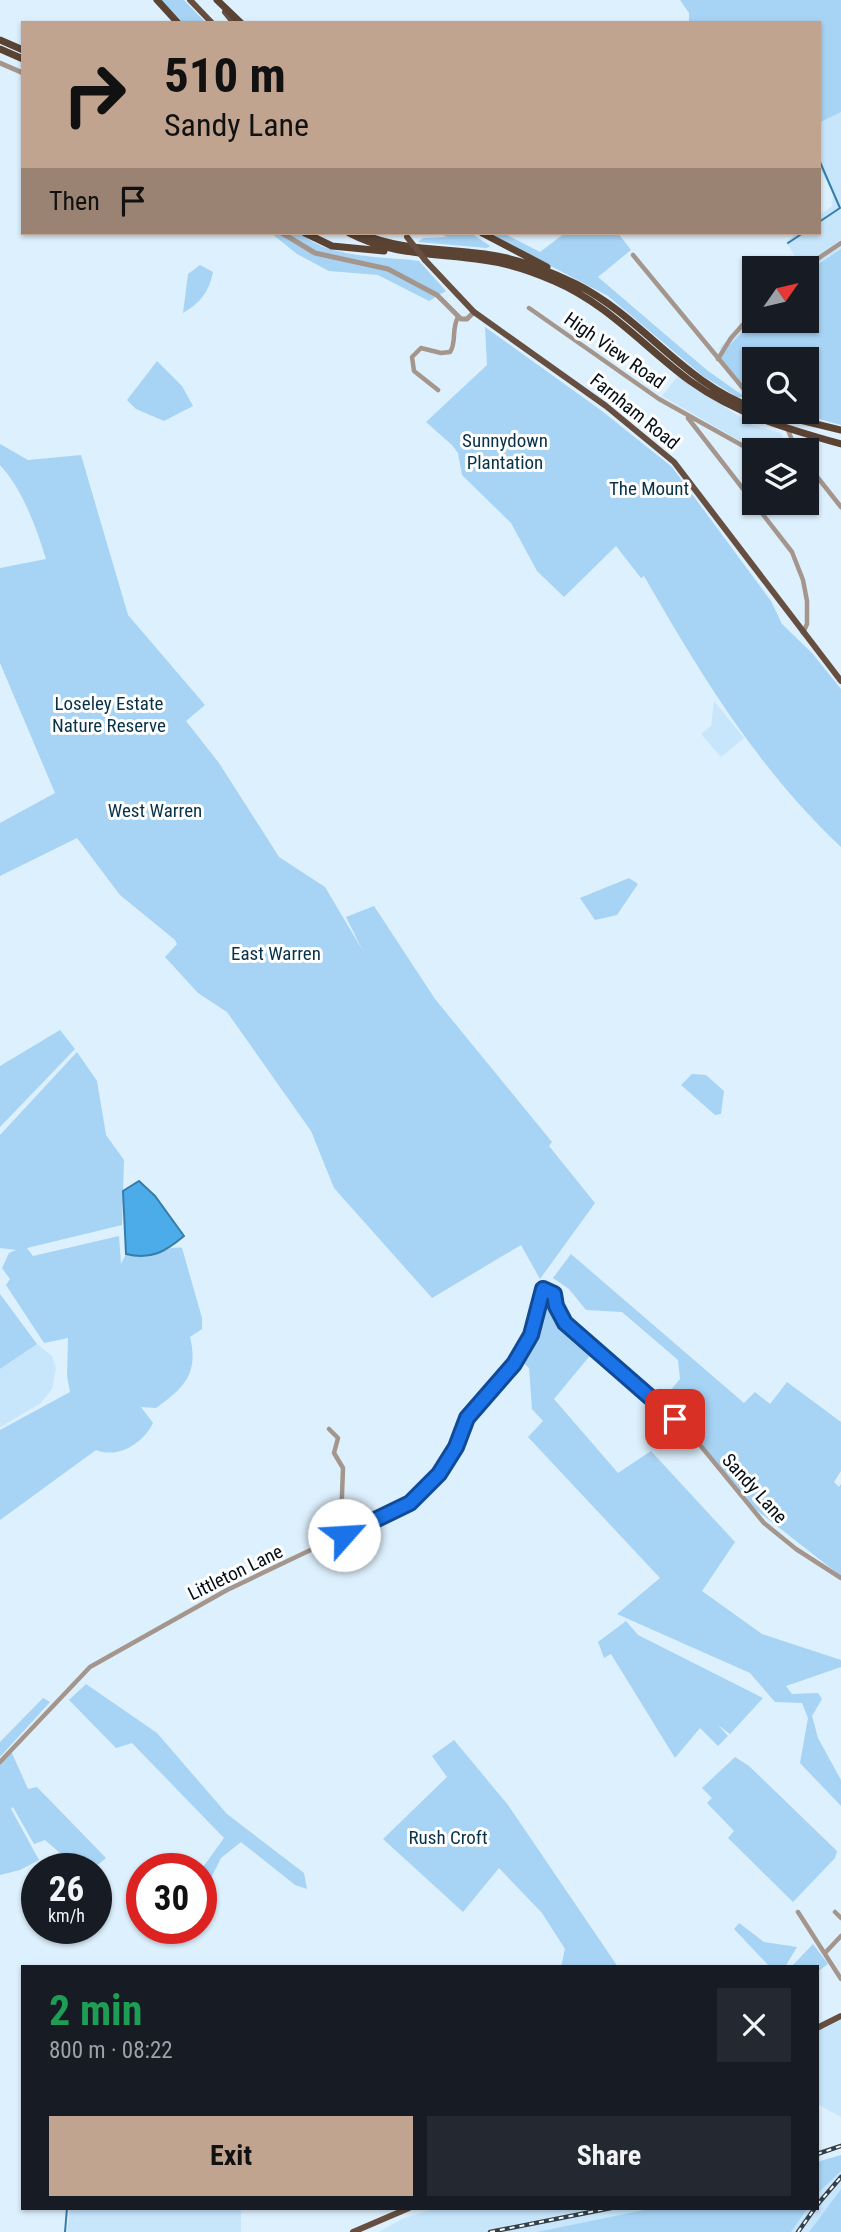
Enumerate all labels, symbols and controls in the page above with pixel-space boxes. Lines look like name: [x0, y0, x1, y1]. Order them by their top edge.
text: 510 m: [164, 47, 286, 104]
icon: right: [49, 49, 140, 140]
text: Sandy Lane: [164, 106, 309, 144]
icon: arrive: [114, 182, 152, 220]
text: Then: [49, 186, 100, 216]
north arrow: [742, 256, 819, 332]
map controls: [742, 256, 819, 515]
street label: High View Road: [560, 307, 670, 394]
button: search: [742, 347, 819, 424]
street label: Farnham Road: [585, 368, 684, 454]
park label: Sunnydown Plantation: [462, 429, 548, 474]
button: layers: [742, 438, 819, 515]
park label: The Mount: [609, 477, 689, 500]
park label: Loseley Estate Nature Reserve: [52, 692, 166, 737]
park label: West Warren: [108, 799, 202, 822]
park label: East Warren: [231, 942, 321, 965]
pin: [645, 1389, 705, 1449]
icon: arrive: [656, 1400, 694, 1438]
street label: Sandy Lane: [717, 1449, 792, 1528]
position arrow: [307, 1498, 381, 1572]
street label: Littleton Lane: [184, 1540, 286, 1605]
park label: Rush Croft: [408, 1826, 488, 1849]
speed limit sign: 30: [126, 1853, 217, 1944]
text: 26: [49, 1869, 84, 1910]
text: km/h: [48, 1905, 85, 1926]
text: 2 min: [49, 1986, 142, 2035]
button: close: [717, 1988, 791, 2062]
text: 800 m · 08:22: [49, 2037, 173, 2064]
button: Exit: [49, 2116, 413, 2196]
button: Share: [427, 2116, 791, 2196]

